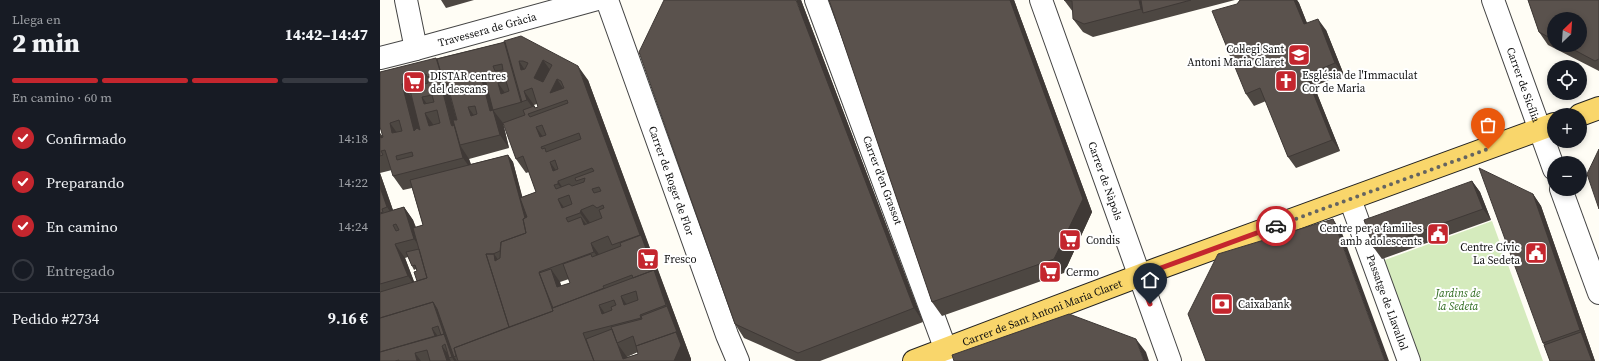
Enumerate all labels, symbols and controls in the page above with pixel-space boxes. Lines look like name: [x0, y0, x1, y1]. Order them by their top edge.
street label: Travessera de Gràcia: [436, 9, 539, 51]
text: Llega en: [12, 11, 61, 28]
north arrow: [1547, 12, 1587, 52]
map controls: [1547, 12, 1587, 196]
text: 14:42–14:47: [285, 24, 368, 45]
text: 2 min: [12, 25, 80, 61]
place label: Col·legi Sant Antoni Maria Claret: [1187, 42, 1284, 70]
school or university icon: Col·legi Sant Antoni Maria Claret: [1286, 42, 1312, 68]
street label: Carrer de Sicília: [1503, 45, 1544, 125]
button: locate: [1547, 60, 1587, 100]
church icon: Església de l'Immaculat Cor de Maria: [1273, 68, 1299, 94]
place label: Església de l'Immaculat Cor de Maria: [1302, 68, 1418, 96]
supermarket icon: DISTAR centres del descans: [401, 69, 427, 95]
place label: DISTAR centres del descans: [430, 69, 506, 97]
text: En camino · 60 m: [12, 89, 112, 106]
pin: [1471, 108, 1505, 149]
button: +: [1547, 108, 1587, 148]
icon: bag: [1477, 114, 1499, 136]
street label: Carrer de Roger de Flor: [645, 124, 698, 238]
icon: check: [12, 127, 34, 149]
text: Confirmado: [46, 128, 126, 149]
text: 14:18: [338, 130, 368, 147]
street label: Carrer d'en Grassot: [859, 134, 906, 227]
street label: Carrer de Nàpols: [1084, 139, 1126, 223]
button: −: [1547, 156, 1587, 196]
icon: check: [12, 171, 34, 193]
text: Preparando: [46, 172, 124, 193]
text: 14:22: [338, 174, 368, 191]
courier: [1256, 206, 1296, 246]
icon: check: [12, 215, 34, 237]
icon: car: [1265, 215, 1287, 237]
text: En camino: [46, 216, 118, 237]
text: 14:24: [338, 218, 368, 235]
place label: Centre per a families amb adolescents: [1320, 221, 1422, 249]
public building icon: Centre per a families amb adolescents: [1425, 221, 1451, 247]
supermarket icon: Condis: [1057, 227, 1083, 253]
place label: Condis: [1086, 233, 1120, 248]
place label: Centre Cívic La Sedeta: [1460, 240, 1521, 268]
public building icon: Centre Cívic La Sedeta: [1523, 240, 1549, 266]
supermarket icon: Fresco: [635, 246, 661, 272]
place label: Fresco: [664, 252, 696, 267]
street label: Passatge de Llavallol: [1363, 253, 1412, 353]
supermarket icon: Cermo: [1037, 259, 1063, 285]
text: Entregado: [46, 260, 115, 281]
pin: [1133, 263, 1167, 304]
place label: Cermo: [1066, 265, 1099, 280]
icon: home: [1139, 269, 1161, 291]
street label: Carrer de Sant Antoni Maria Claret: [960, 276, 1125, 350]
park label: Jardins de la Sedeta: [1433, 286, 1481, 314]
bank icon: Caixabank: [1209, 291, 1235, 317]
place label: Caixabank: [1238, 297, 1291, 312]
text: Pedido #2734: [12, 308, 99, 329]
text: 9.16 €: [328, 308, 368, 329]

